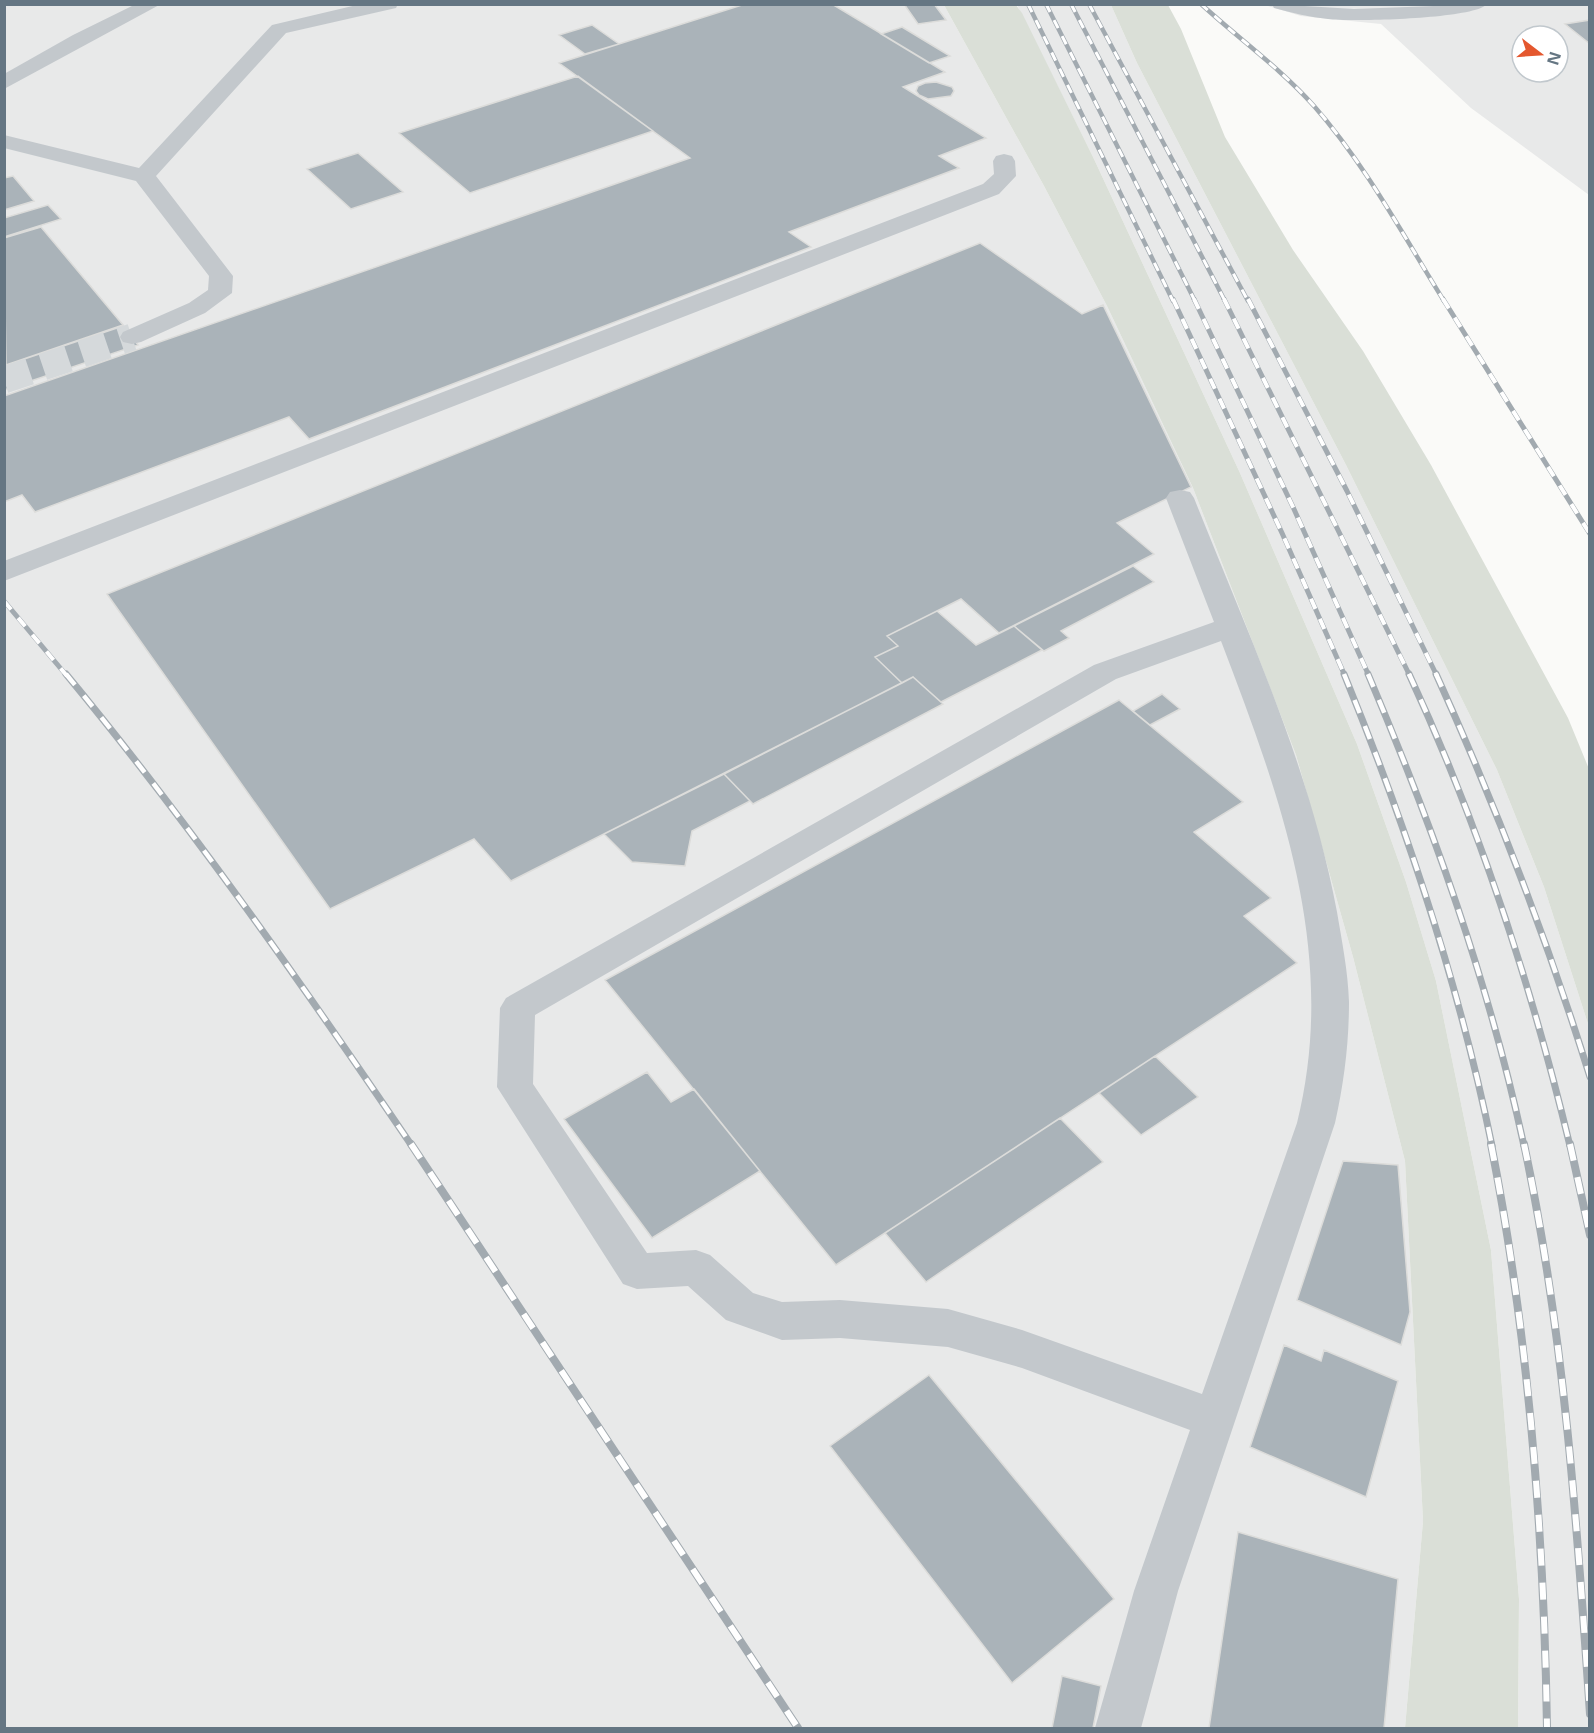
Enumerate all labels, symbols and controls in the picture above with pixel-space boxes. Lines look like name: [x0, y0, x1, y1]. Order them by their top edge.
north arrow: [1510, 24, 1570, 84]
text: N: [1542, 49, 1567, 68]

